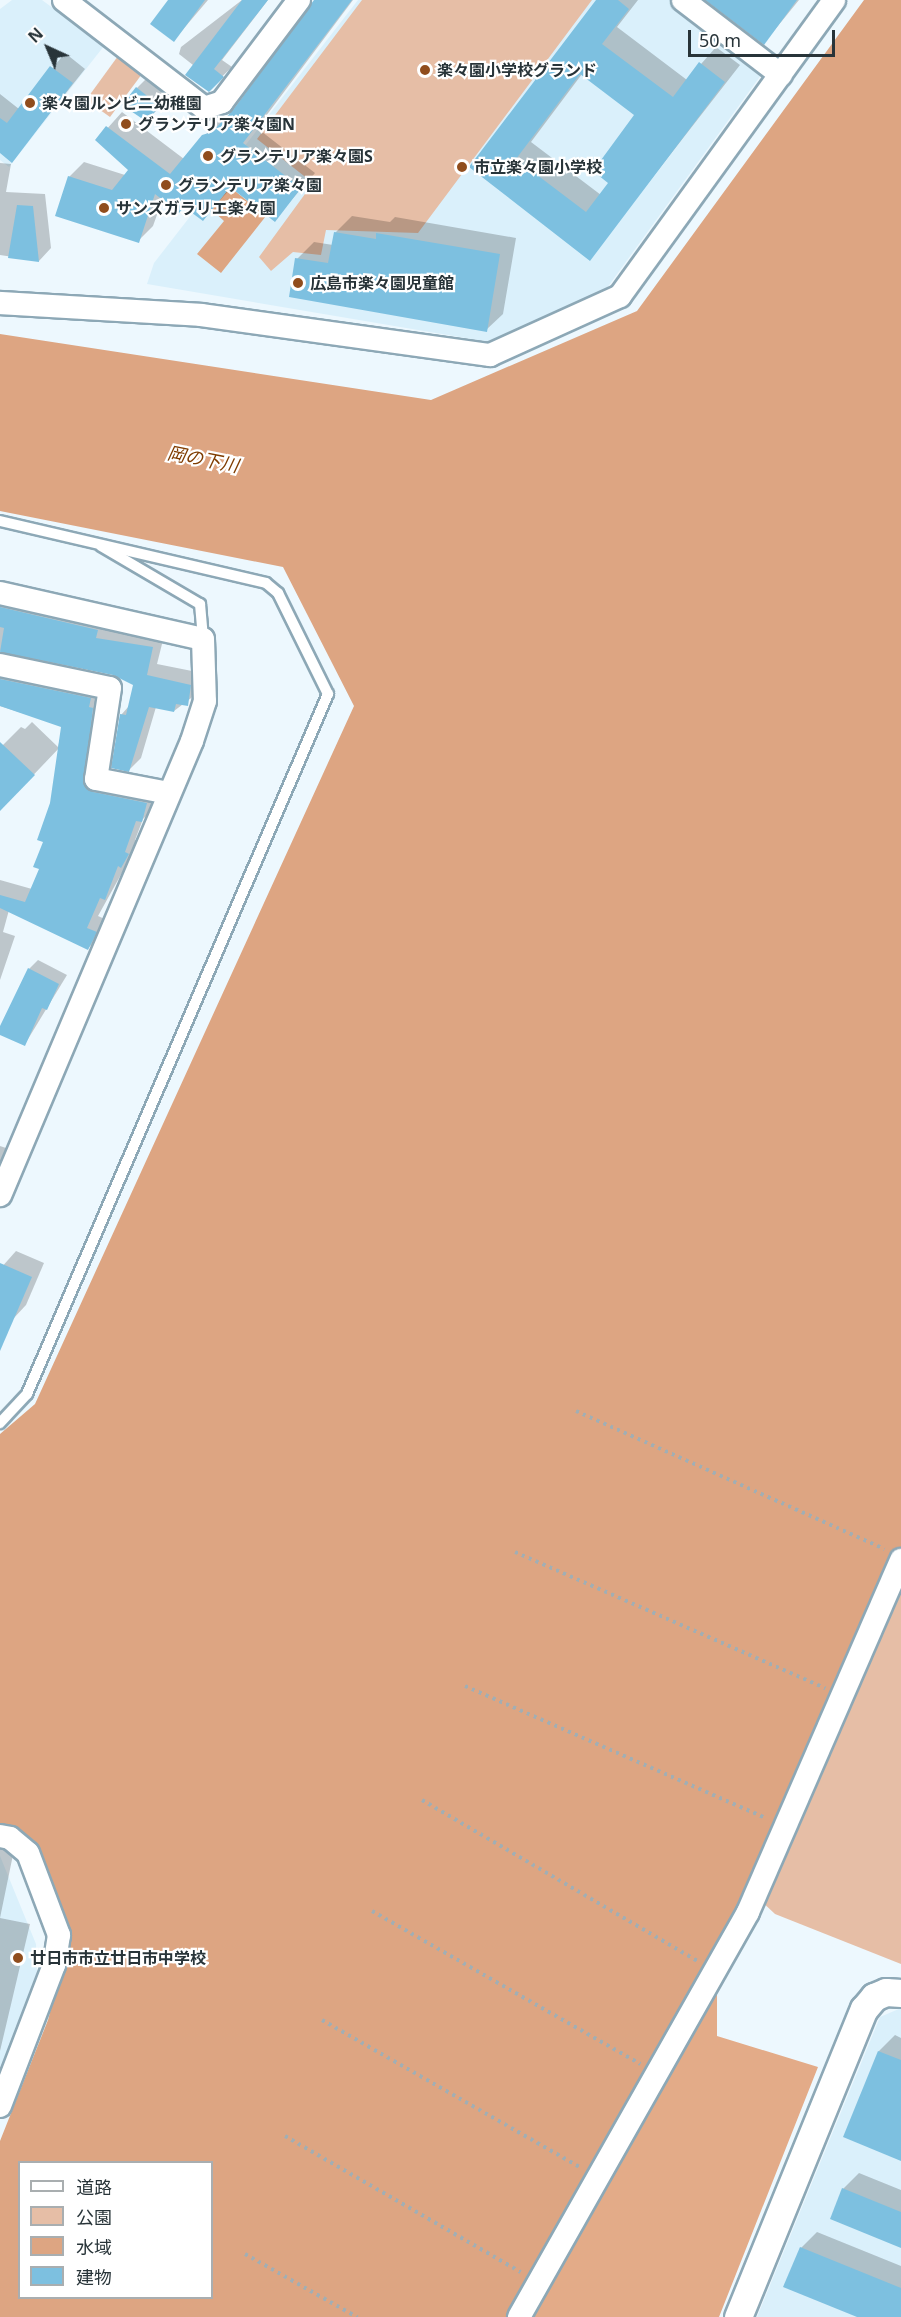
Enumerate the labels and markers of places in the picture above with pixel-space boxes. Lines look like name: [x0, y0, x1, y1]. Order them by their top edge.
place label: 楽々園小学校グランド: [437, 60, 597, 80]
marker: 楽々園小学校グランド: [418, 63, 432, 77]
place label: 楽々園ルンビニ幼稚園: [42, 93, 202, 113]
marker: 楽々園ルンビニ幼稚園: [23, 96, 37, 110]
place label: グランテリア楽々園N: [138, 114, 295, 134]
marker: グランテリア楽々園N: [119, 117, 133, 131]
place label: グランテリア楽々園S: [220, 146, 373, 166]
marker: グランテリア楽々園S: [201, 149, 215, 163]
place label: 市立楽々園小学校: [474, 157, 602, 177]
marker: 市立楽々園小学校: [455, 160, 469, 174]
place label: グランテリア楽々園: [178, 175, 322, 195]
marker: グランテリア楽々園: [159, 178, 173, 192]
place label: サンズガラリエ楽々園: [116, 198, 276, 218]
marker: サンズガラリエ楽々園: [97, 201, 111, 215]
place label: 広島市楽々園児童館: [310, 273, 454, 293]
marker: 広島市楽々園児童館: [291, 276, 305, 290]
place label: 廿日市市立廿日市中学校: [30, 1948, 206, 1968]
marker: 廿日市市立廿日市中学校: [11, 1951, 25, 1965]

